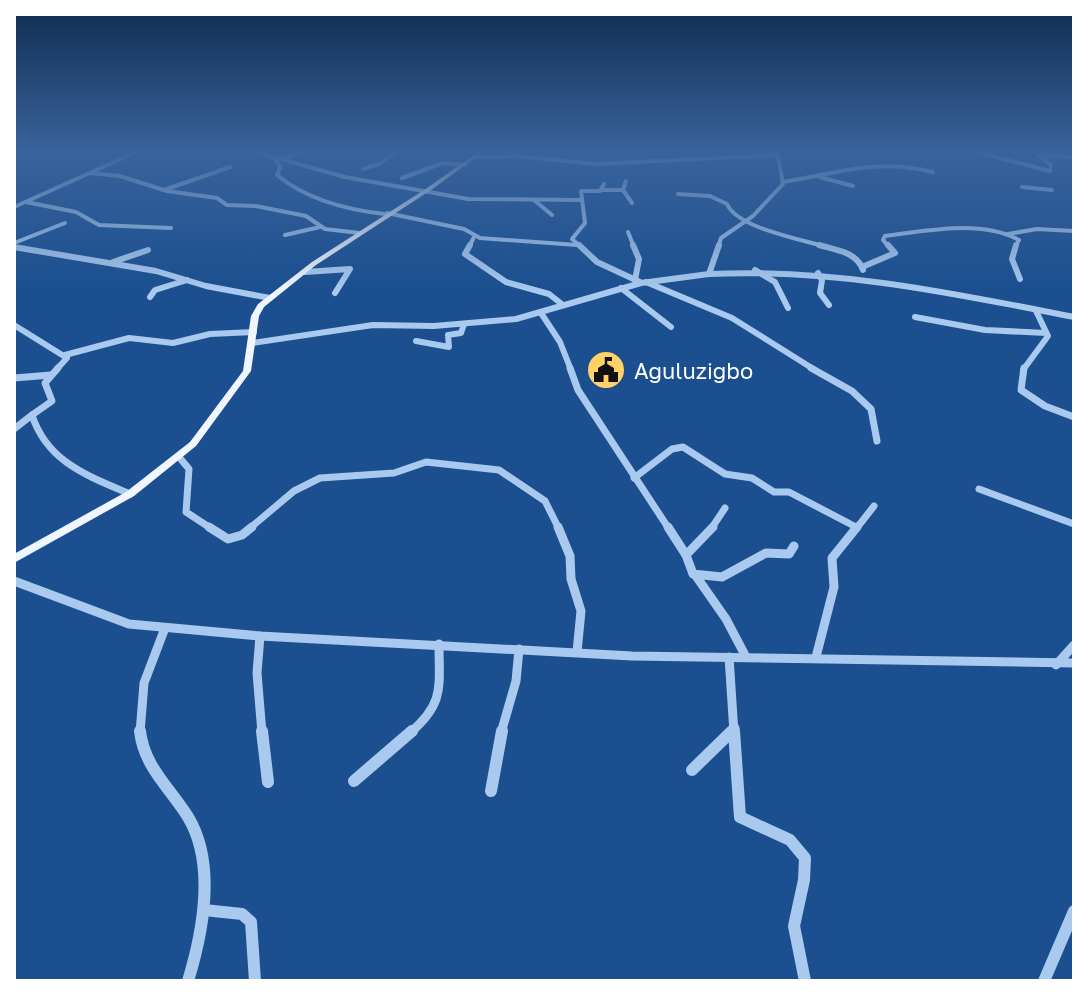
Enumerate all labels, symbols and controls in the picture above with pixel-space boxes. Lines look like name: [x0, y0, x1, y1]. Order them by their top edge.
public building icon: Aguluzigbo: [585, 349, 627, 391]
place label: Aguluzigbo: [634, 357, 753, 384]

